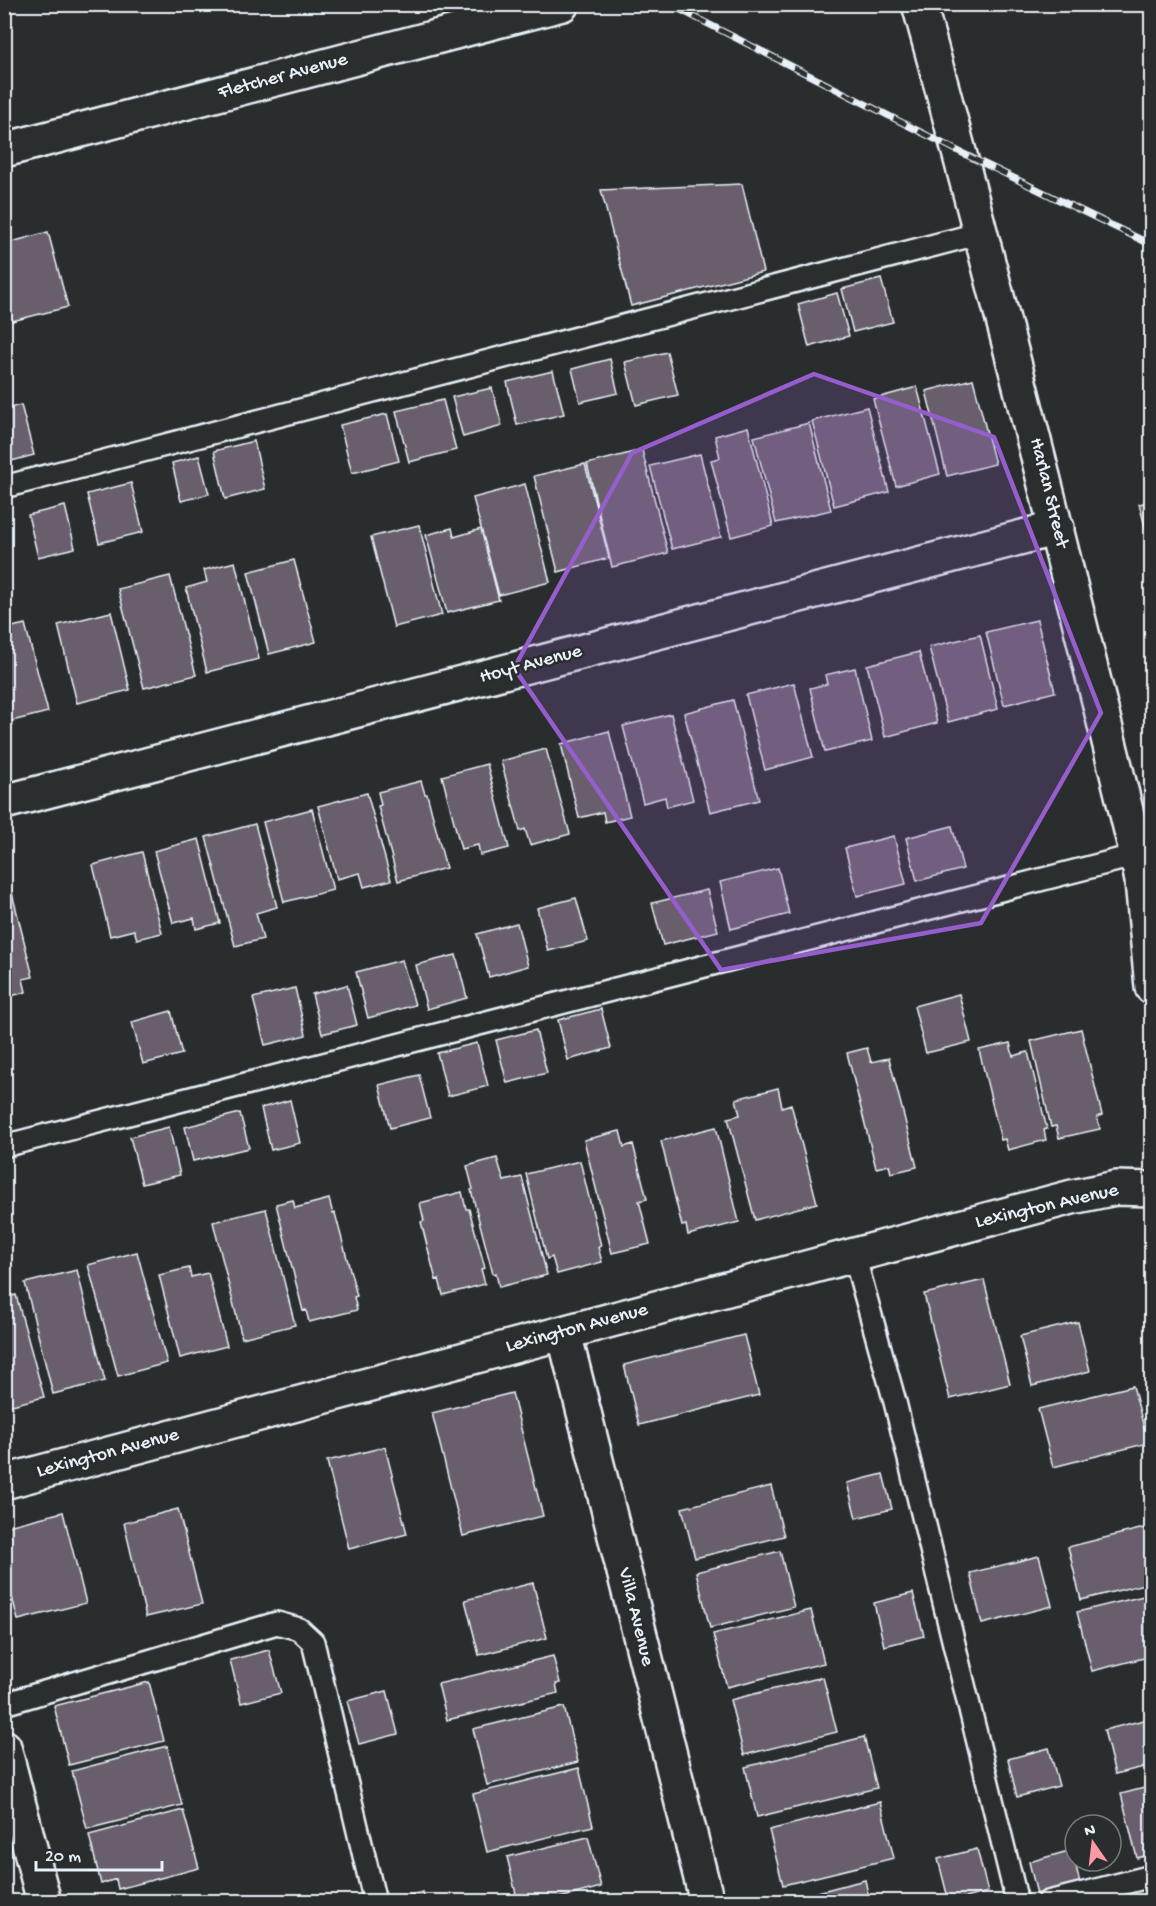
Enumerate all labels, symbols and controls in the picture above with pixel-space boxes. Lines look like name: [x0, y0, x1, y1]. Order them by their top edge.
street label: Fletcher Avenue: [215, 49, 351, 106]
street label: Harlan Street: [1023, 436, 1073, 552]
street label: Hoyt Avenue: [477, 640, 585, 690]
street label: Lexington Avenue: [973, 1179, 1122, 1235]
street label: Lexington Avenue: [503, 1299, 651, 1359]
street label: Lexington Avenue: [34, 1424, 182, 1484]
street label: Villa Avenue: [611, 1565, 658, 1669]
north arrow: [1063, 1813, 1123, 1873]
text: N: [1083, 1821, 1098, 1842]
scale bar: [36, 1834, 162, 1872]
text: 20 m: [45, 1847, 81, 1868]

